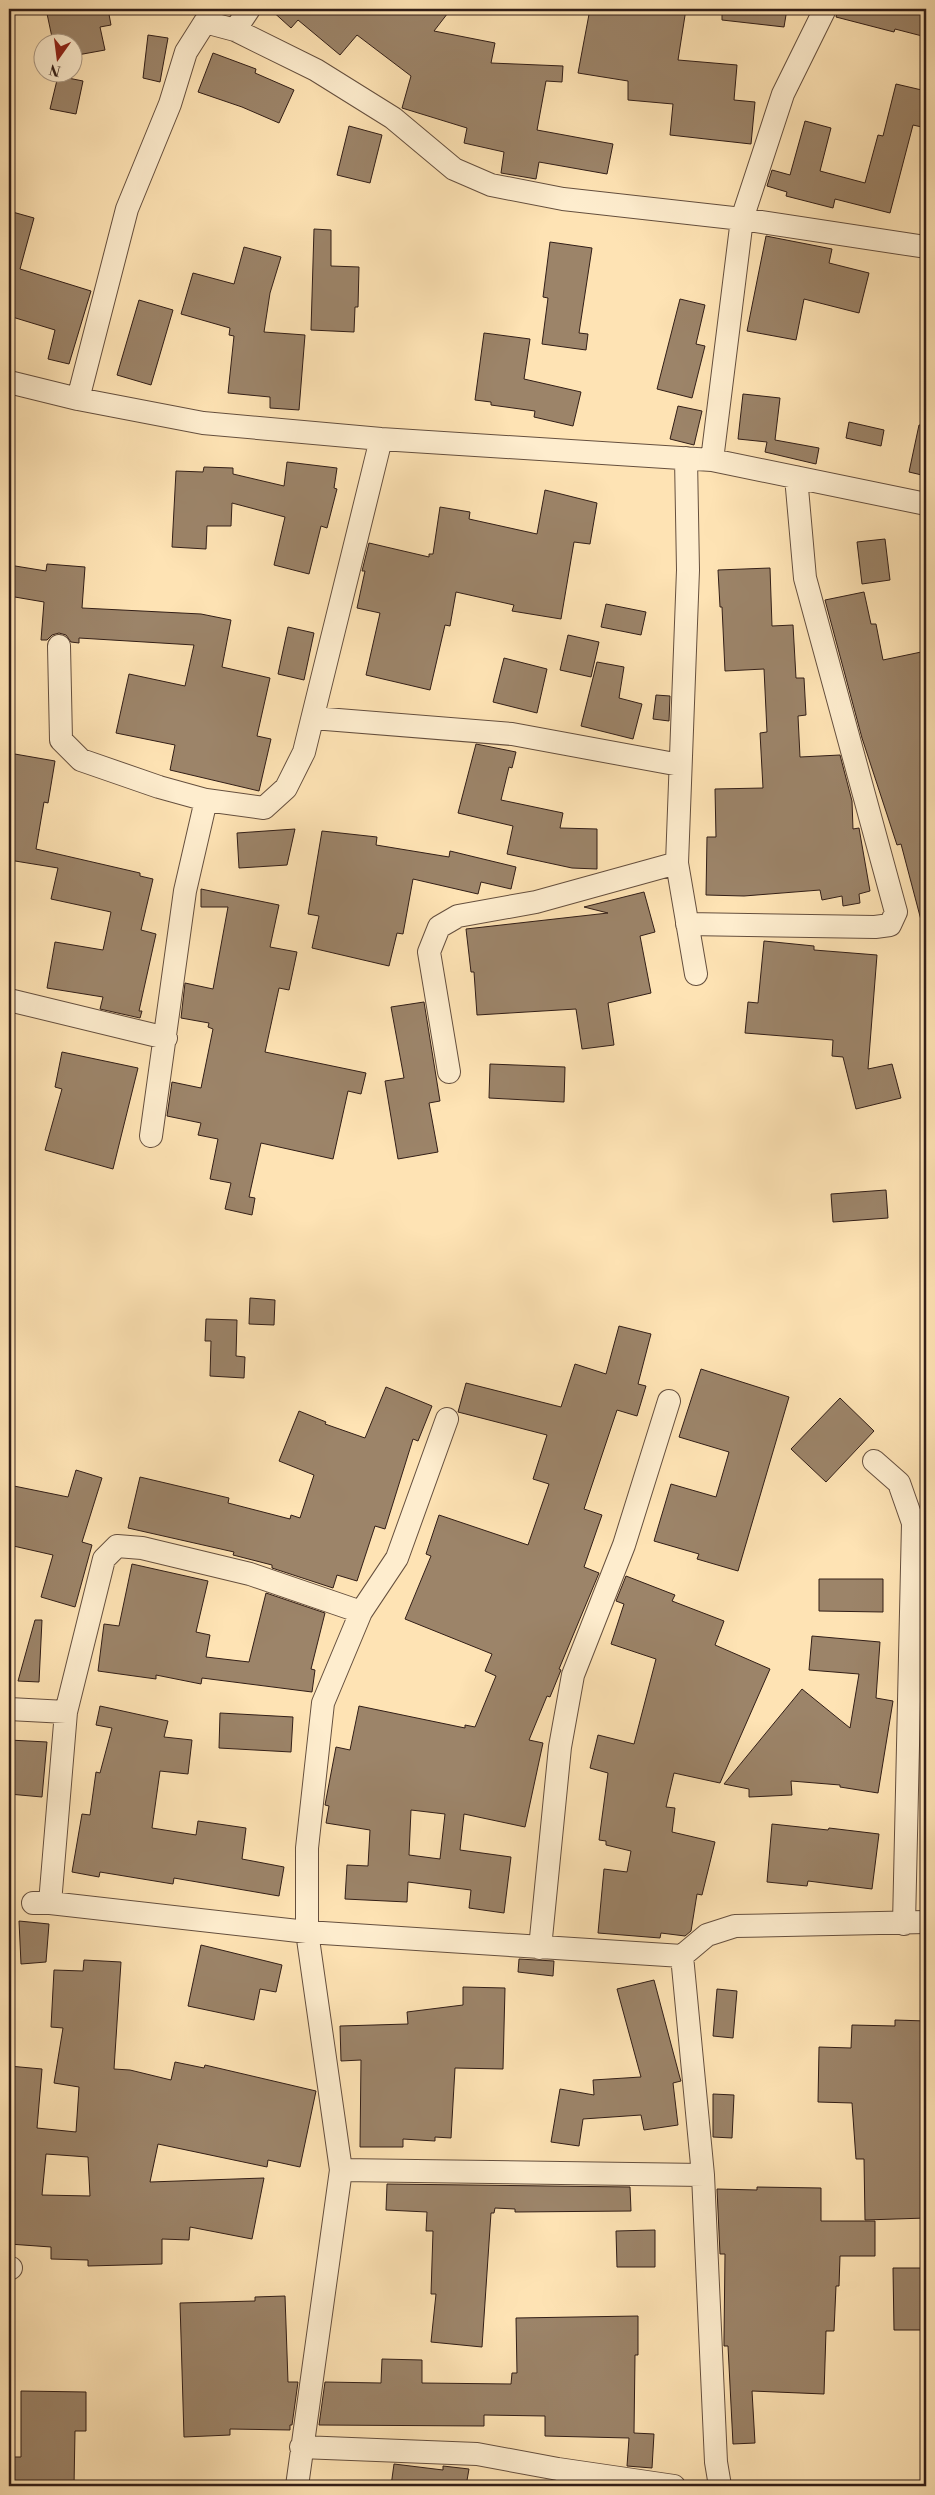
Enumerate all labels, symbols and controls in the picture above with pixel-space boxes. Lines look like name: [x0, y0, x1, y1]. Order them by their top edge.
north arrow: [32, 32, 82, 82]
text: N: [48, 60, 63, 80]

